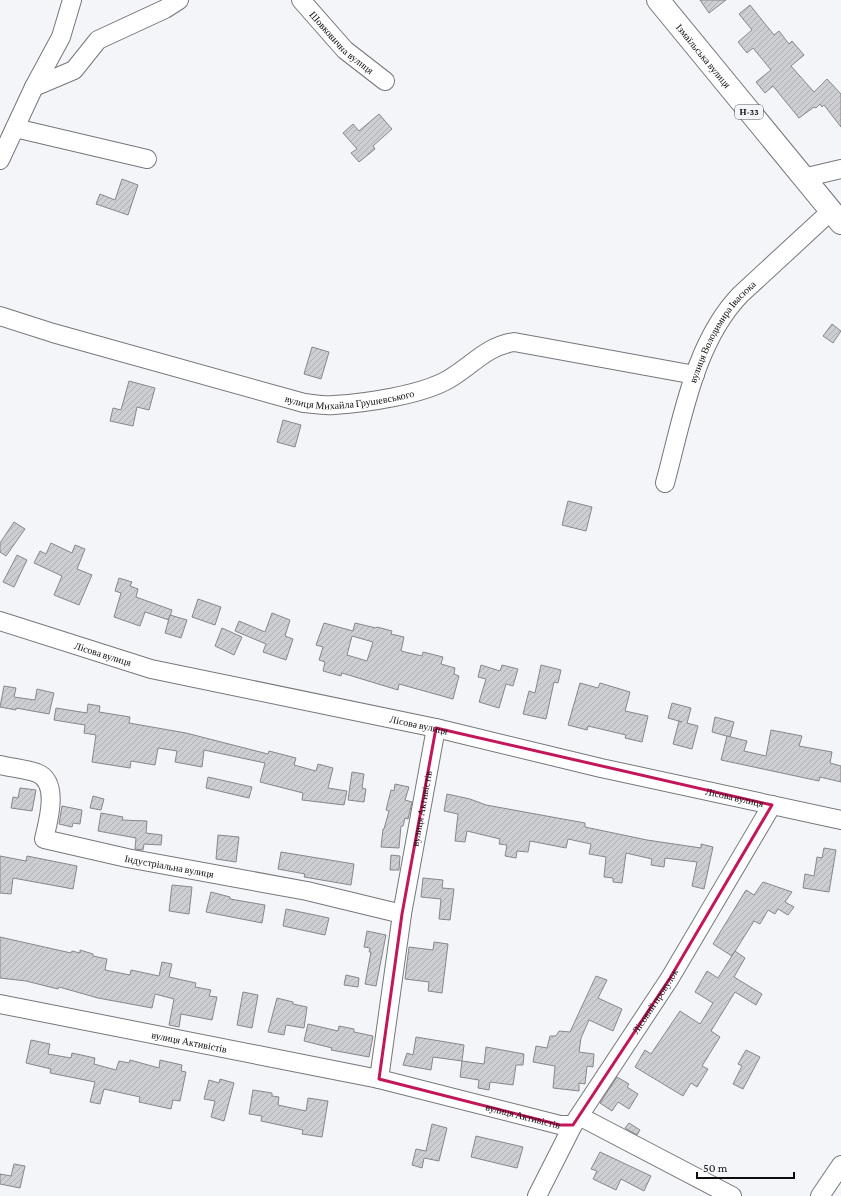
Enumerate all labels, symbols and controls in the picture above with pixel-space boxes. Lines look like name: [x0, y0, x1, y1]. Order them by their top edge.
street label: Шовковична вулиця: [307, 9, 376, 76]
street label: Ізмаїльська вулиця: [674, 22, 733, 91]
road number: Н-33: [735, 105, 763, 119]
street label: вулиця Володимира Івасюка: [687, 278, 758, 384]
street label: вулиця Михайла Грушевського: [284, 388, 415, 411]
street label: Лісова вулиця: [73, 640, 133, 669]
street label: Лісова вулиця: [389, 714, 449, 737]
street label: вулиця Активістів: [409, 769, 434, 847]
street label: Лісова вулиця: [704, 786, 765, 809]
street label: Індустріальна вулиця: [123, 853, 215, 880]
street label: Лісовий провулок: [630, 967, 680, 1036]
street label: вулиця Активістів: [151, 1029, 228, 1055]
street label: вулиця Активістів: [484, 1101, 562, 1131]
scale bar: [697, 1154, 794, 1180]
text: 50 m: [703, 1161, 728, 1175]

